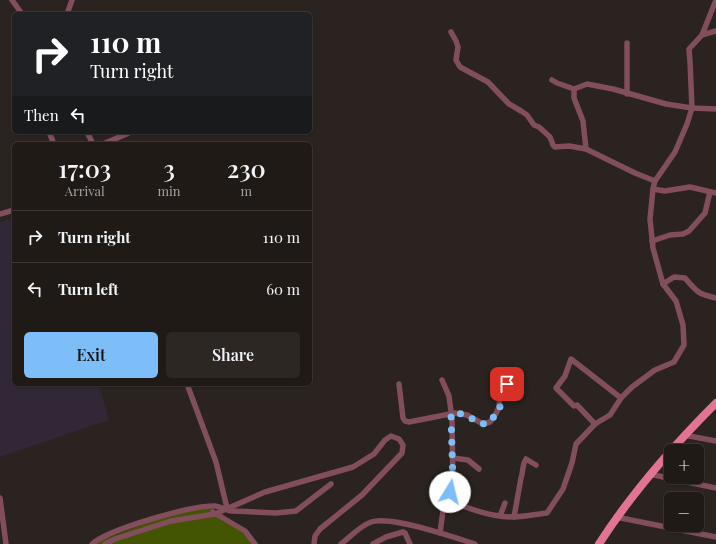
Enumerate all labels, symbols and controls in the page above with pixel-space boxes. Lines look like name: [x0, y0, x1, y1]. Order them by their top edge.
text: 110 m: [90, 23, 161, 60]
icon: right: [24, 28, 76, 80]
text: Turn right: [90, 59, 173, 83]
icon: left: [67, 104, 89, 126]
text: Then: [24, 105, 59, 125]
text: 17:03: [58, 152, 111, 184]
text: 3: [163, 152, 175, 184]
text: 230: [227, 152, 266, 184]
text: Arrival: [65, 182, 105, 199]
text: min: [158, 182, 181, 199]
text: m: [241, 182, 252, 199]
icon: right: [24, 226, 46, 248]
text: Turn right: [58, 227, 131, 247]
text: 110 m: [263, 227, 300, 247]
icon: left: [24, 278, 46, 300]
text: Turn left: [58, 279, 119, 299]
text: 60 m: [266, 279, 300, 299]
button: Exit: [24, 332, 158, 378]
button: Share: [166, 332, 300, 378]
pin: [490, 367, 524, 401]
icon: arrive: [496, 373, 518, 395]
map controls: [664, 444, 704, 532]
button: +: [664, 444, 704, 484]
position arrow: [429, 471, 471, 513]
button: −: [664, 492, 704, 532]

